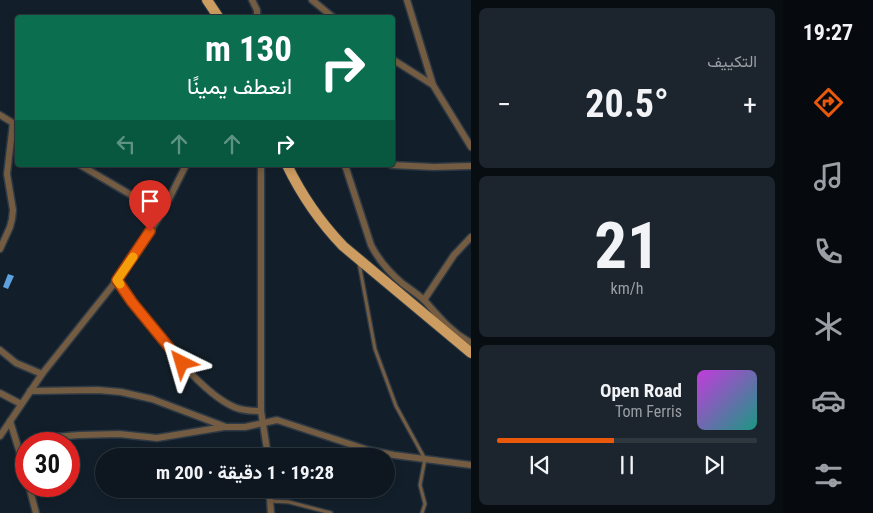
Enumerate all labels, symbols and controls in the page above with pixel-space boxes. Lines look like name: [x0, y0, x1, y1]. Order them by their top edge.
text: 19:27: [803, 20, 853, 45]
text: 130 m: [205, 29, 292, 70]
icon: right: [310, 35, 375, 100]
text: التكييف: [707, 52, 757, 71]
text: انعطف يمينًا: [187, 74, 292, 99]
text: 20.5°: [585, 82, 669, 126]
icon: directions: [811, 85, 846, 120]
text: −: [497, 88, 511, 121]
text: +: [743, 88, 757, 121]
icon: left: [112, 130, 140, 158]
icon: ahead: [165, 130, 193, 158]
icon: ahead: [218, 130, 246, 158]
icon: right: [271, 130, 299, 158]
icon: music: [811, 159, 846, 194]
pin: [129, 180, 171, 231]
icon: arrive: [136, 187, 164, 215]
text: 21: [594, 208, 660, 284]
icon: phone: [811, 234, 846, 269]
text: km/h: [611, 279, 643, 298]
icon: climate: [811, 309, 846, 344]
position arrow: [155, 336, 207, 388]
text: Open Road: [600, 379, 682, 402]
icon: car: [811, 383, 846, 418]
text: Tom Ferris: [615, 402, 682, 421]
speed limit sign: 30: [15, 432, 80, 497]
icon: previous: [526, 451, 554, 479]
icon: pause: [613, 451, 641, 479]
icon: next: [700, 451, 728, 479]
icon: filters: [811, 458, 846, 493]
text: 19:28 · 1 دقيقة · 200 m: [156, 461, 334, 484]

